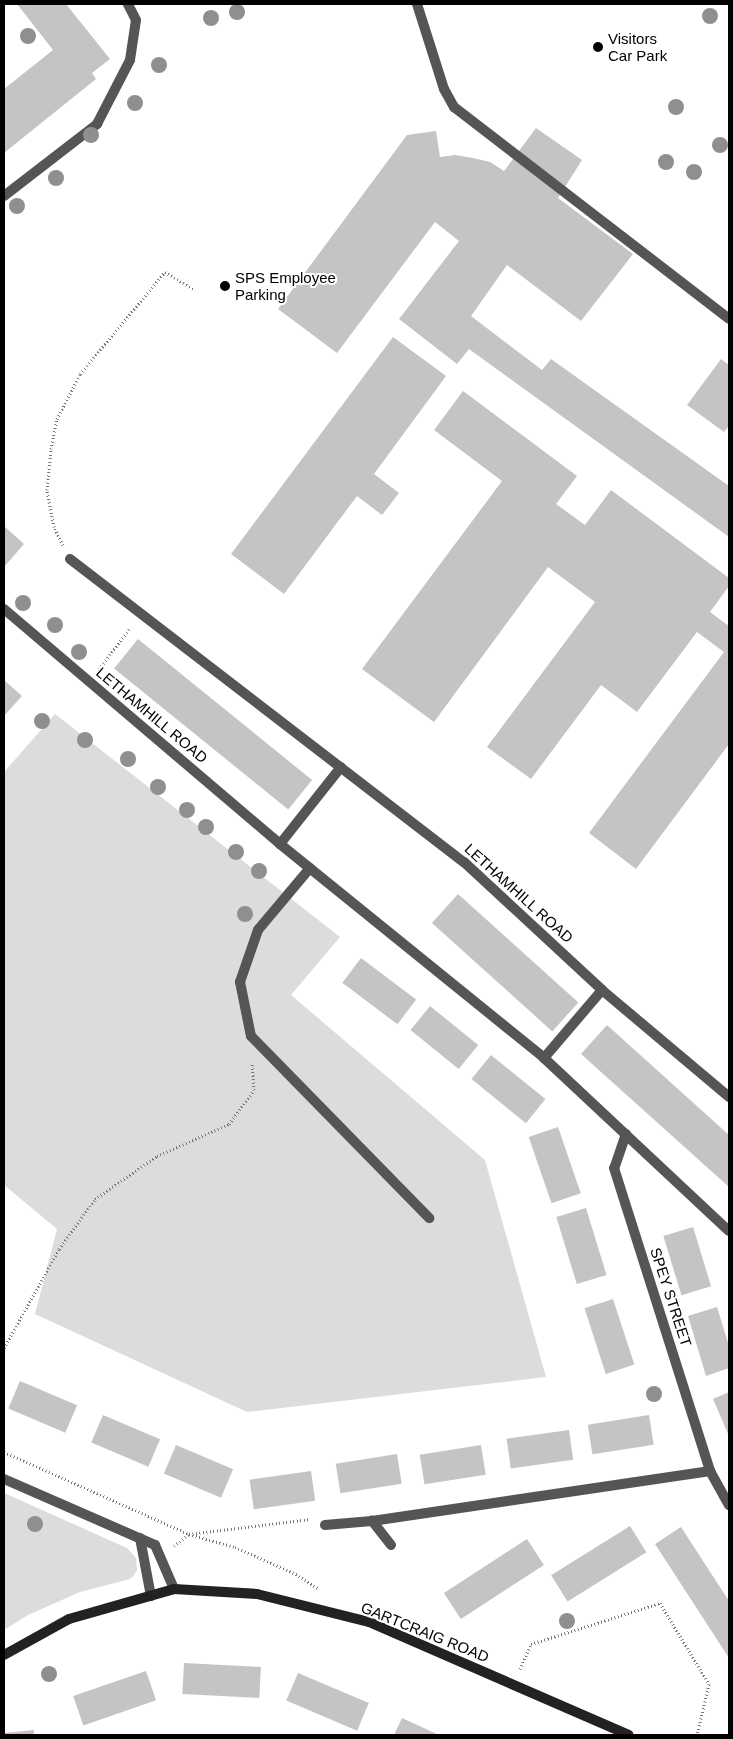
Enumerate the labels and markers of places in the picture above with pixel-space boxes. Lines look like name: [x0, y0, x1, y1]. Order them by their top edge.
place label: Visitors Car Park: [608, 29, 667, 64]
marker: Visitors Car Park: [592, 41, 604, 53]
place label: SPS Employee Parking: [235, 268, 336, 303]
marker: SPS Employee Parking: [219, 280, 231, 292]

